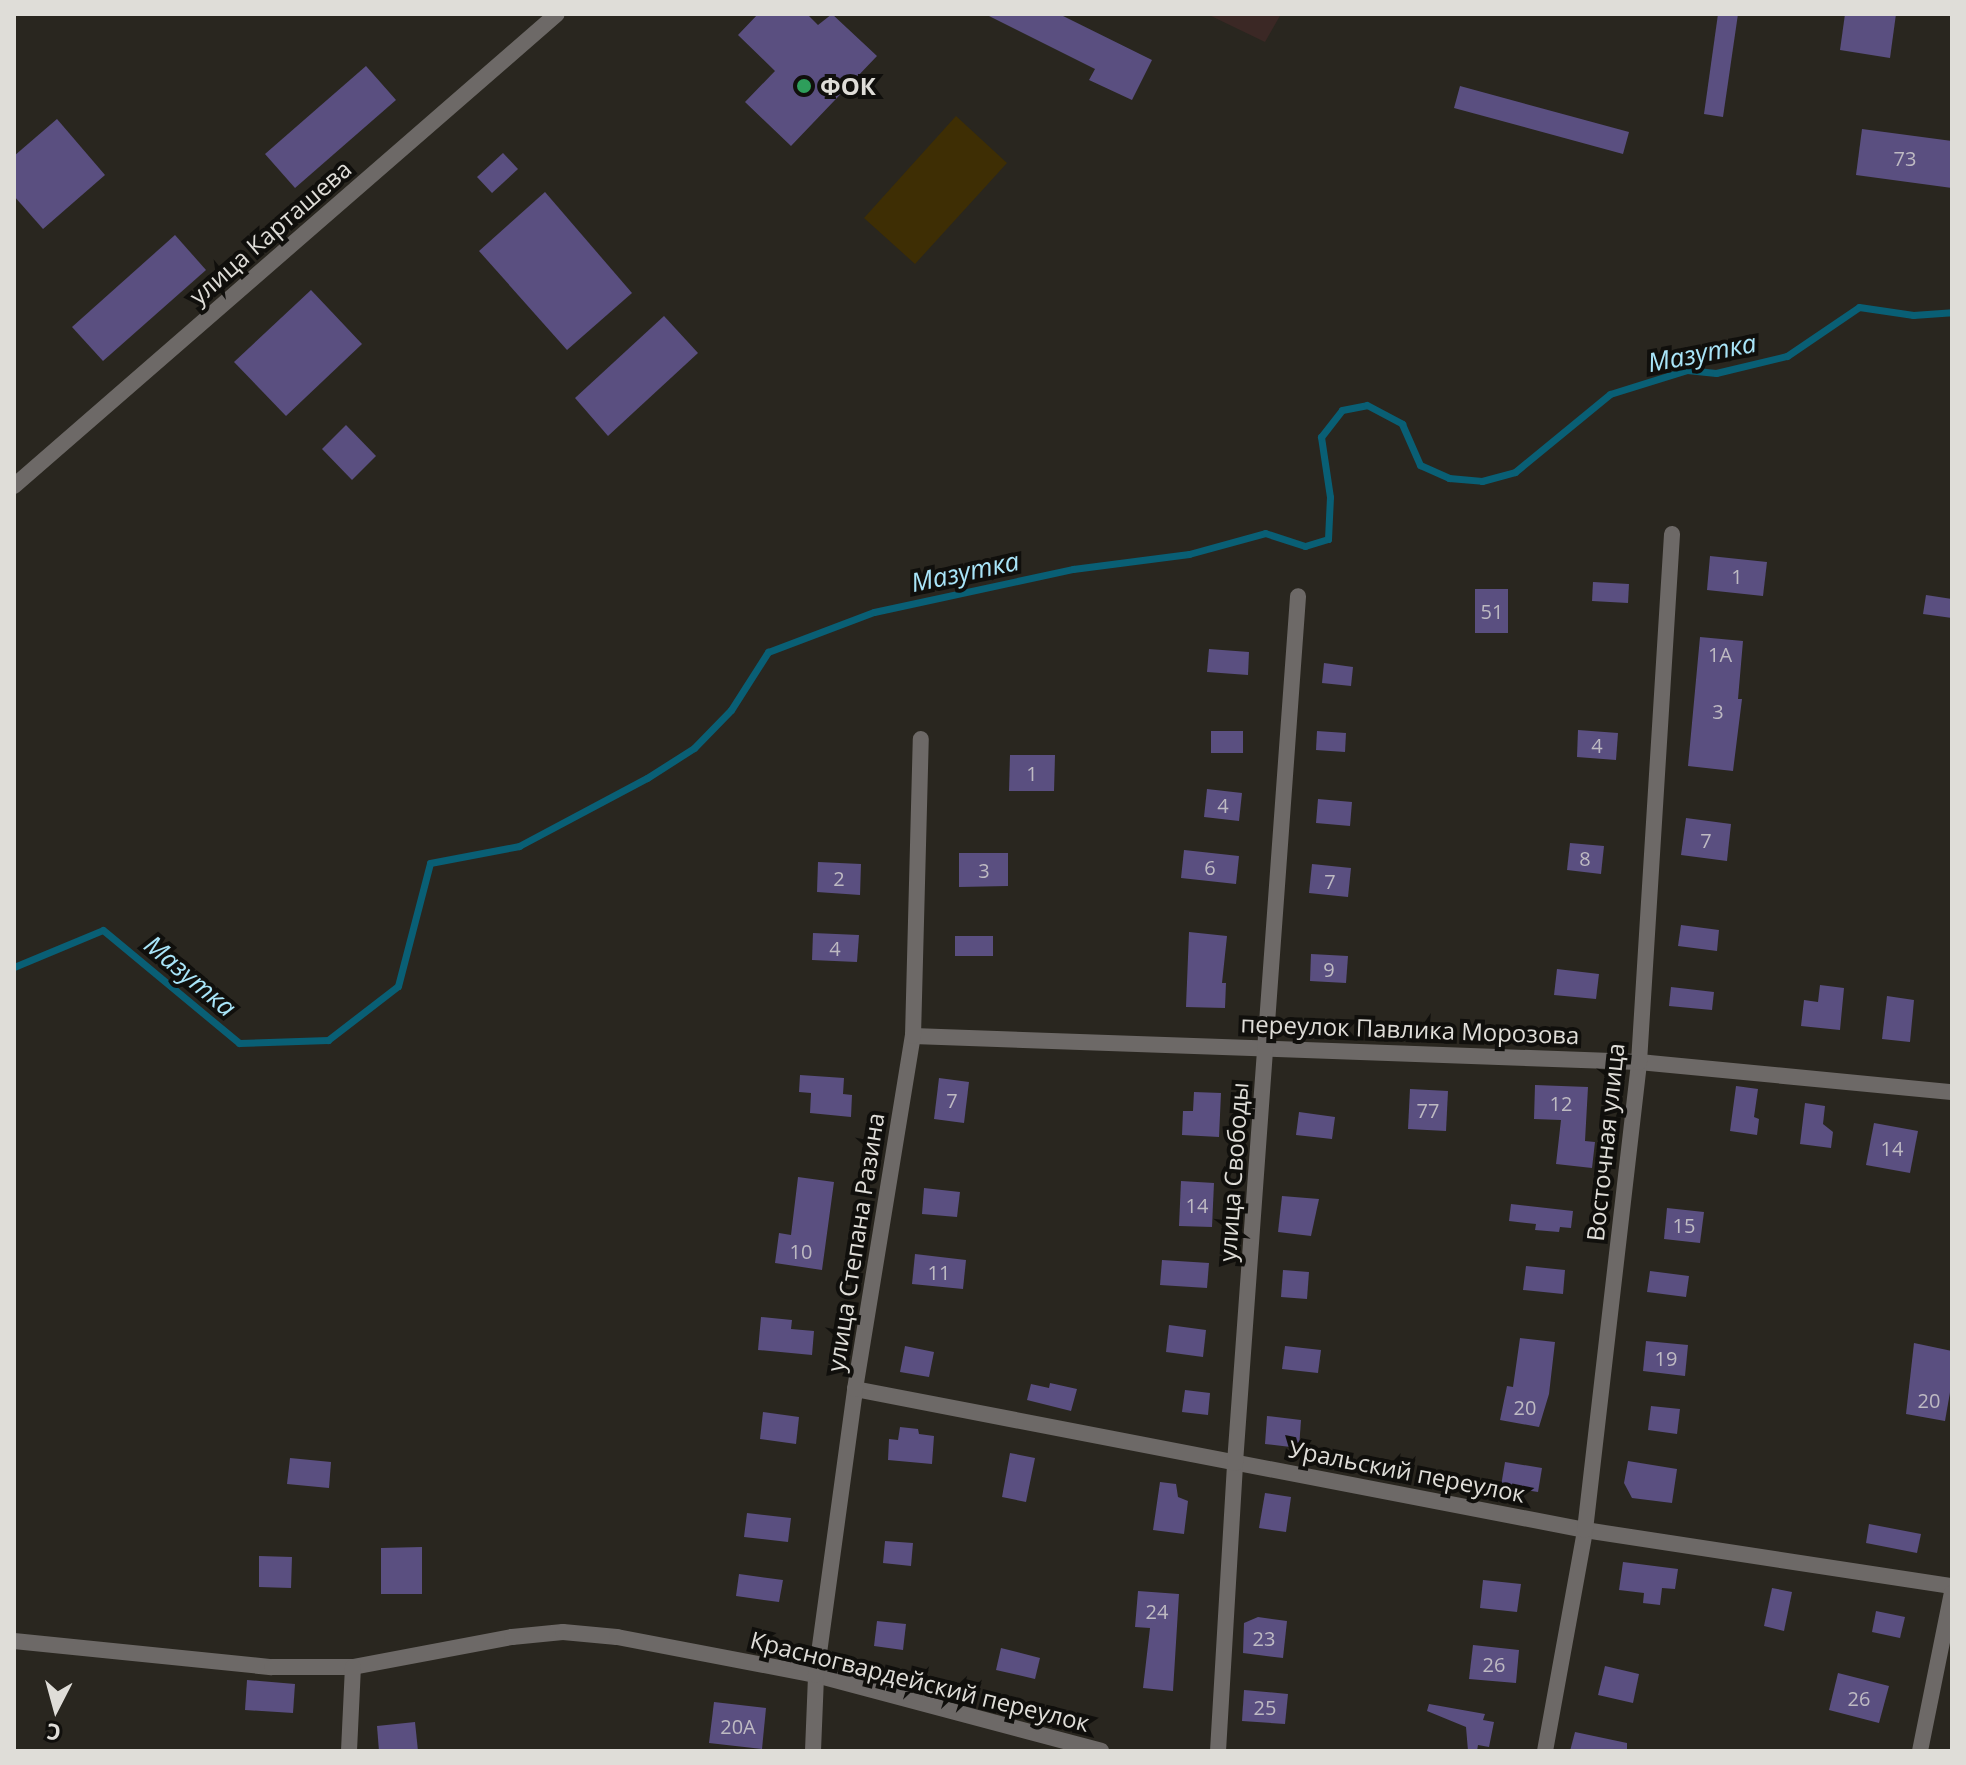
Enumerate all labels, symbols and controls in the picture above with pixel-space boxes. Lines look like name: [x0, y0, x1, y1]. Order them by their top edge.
place label: ФОК: [820, 72, 876, 100]
marker: ФОК: [795, 77, 813, 95]
house number: 73: [1894, 146, 1916, 170]
street label: улица Карташева: [183, 154, 357, 310]
water label: Мазутка: [1645, 327, 1759, 379]
water label: Мазутка: [908, 545, 1022, 599]
house number: 1: [1731, 564, 1743, 588]
house number: 51: [1481, 599, 1503, 623]
house number: 1А: [1708, 642, 1732, 666]
house number: 3: [1712, 699, 1724, 723]
house number: 4: [1591, 733, 1603, 757]
house number: 1: [1026, 761, 1038, 785]
house number: 4: [1217, 793, 1229, 817]
house number: 7: [1700, 828, 1712, 852]
house number: 8: [1579, 846, 1591, 870]
house number: 6: [1204, 855, 1216, 879]
house number: 3: [978, 858, 990, 882]
house number: 2: [833, 866, 845, 890]
house number: 7: [1324, 869, 1336, 893]
water label: Мазутка: [138, 929, 242, 1023]
house number: 4: [829, 936, 841, 960]
house number: 9: [1323, 957, 1335, 981]
street label: переулок Павлика Морозова: [1240, 1009, 1580, 1049]
street label: Восточная улица: [1580, 1041, 1630, 1243]
street label: улица Свободы: [1212, 1081, 1254, 1263]
house number: 7: [946, 1088, 958, 1112]
house number: 12: [1550, 1091, 1572, 1115]
house number: 77: [1417, 1098, 1439, 1122]
street label: улица Степана Разина: [820, 1111, 890, 1373]
house number: 14: [1881, 1136, 1903, 1160]
house number: 14: [1186, 1193, 1208, 1217]
house number: 15: [1673, 1213, 1695, 1237]
house number: 10: [790, 1239, 812, 1263]
house number: 11: [928, 1260, 950, 1284]
house number: 19: [1655, 1346, 1677, 1370]
house number: 20: [1918, 1388, 1940, 1412]
house number: 20: [1514, 1395, 1536, 1419]
street label: Уральский переулок: [1286, 1434, 1528, 1508]
house number: 24: [1146, 1599, 1168, 1623]
street label: Красногвардейский переулок: [748, 1625, 1092, 1737]
house number: 23: [1253, 1626, 1275, 1650]
house number: 26: [1483, 1652, 1505, 1676]
north arrow: [16, 1669, 96, 1749]
house number: 26: [1848, 1686, 1870, 1710]
house number: 25: [1254, 1695, 1276, 1719]
house number: 20А: [720, 1714, 756, 1738]
text: С: [45, 1717, 62, 1749]

